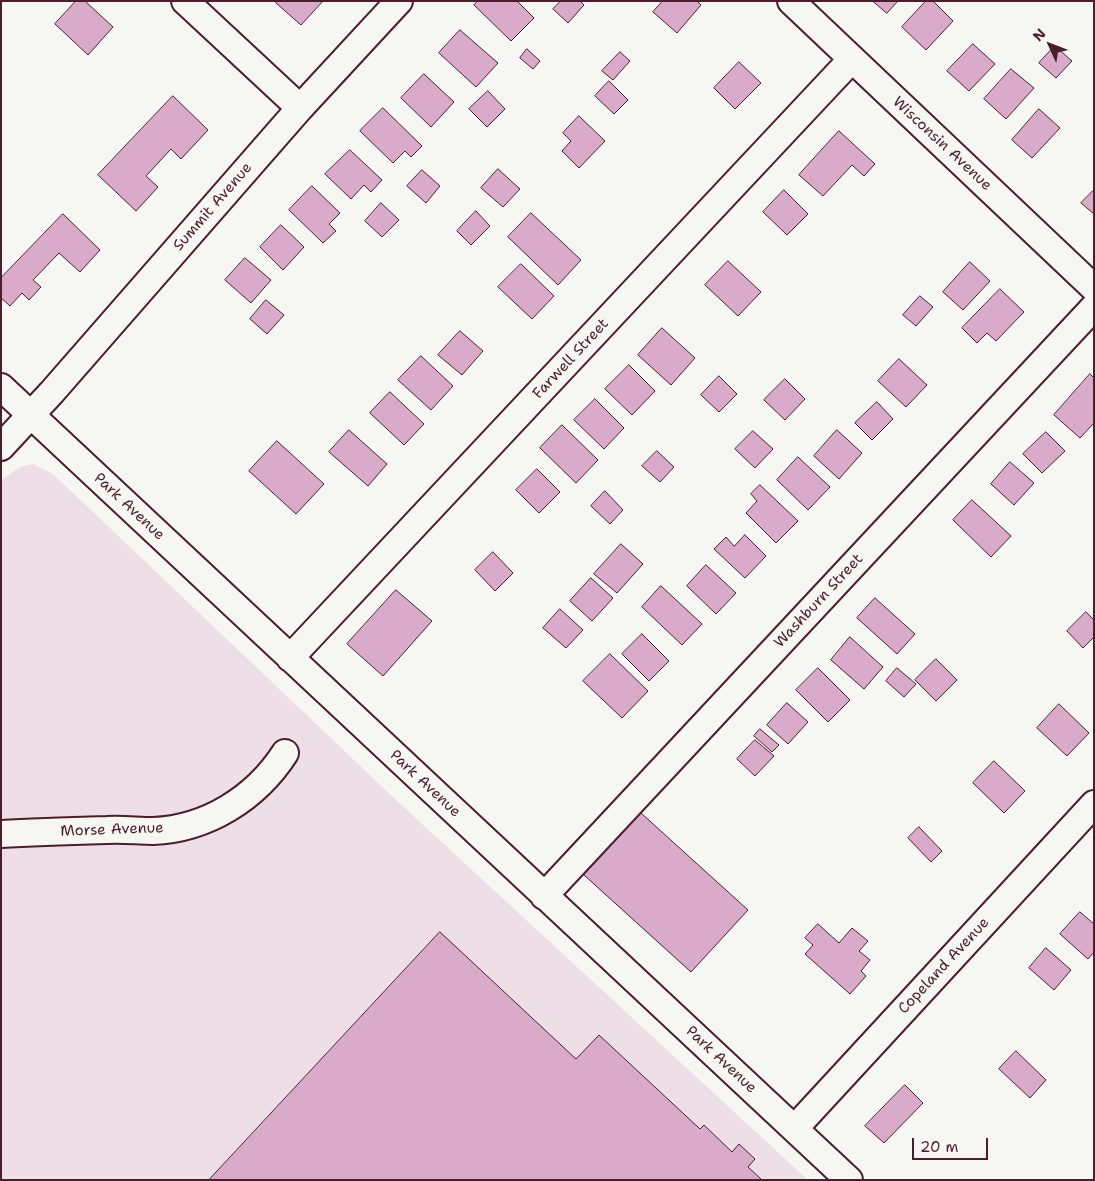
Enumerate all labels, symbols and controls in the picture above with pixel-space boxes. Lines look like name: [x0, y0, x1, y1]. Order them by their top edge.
north arrow: [1025, 20, 1075, 70]
text: N: [1029, 25, 1049, 45]
street label: Wisconsin Avenue: [889, 93, 995, 195]
street label: Summit Avenue: [170, 159, 256, 255]
street label: Farwell Street: [529, 315, 613, 403]
street label: Park Avenue: [90, 470, 168, 544]
street label: Washburn Street: [771, 550, 867, 652]
street label: Park Avenue: [386, 747, 464, 821]
street label: Morse Avenue: [60, 819, 164, 841]
street label: Copeland Avenue: [895, 914, 993, 1018]
street label: Park Avenue: [682, 1023, 760, 1097]
scale bar: [915, 1128, 991, 1160]
text: 20 m: [920, 1137, 959, 1157]

